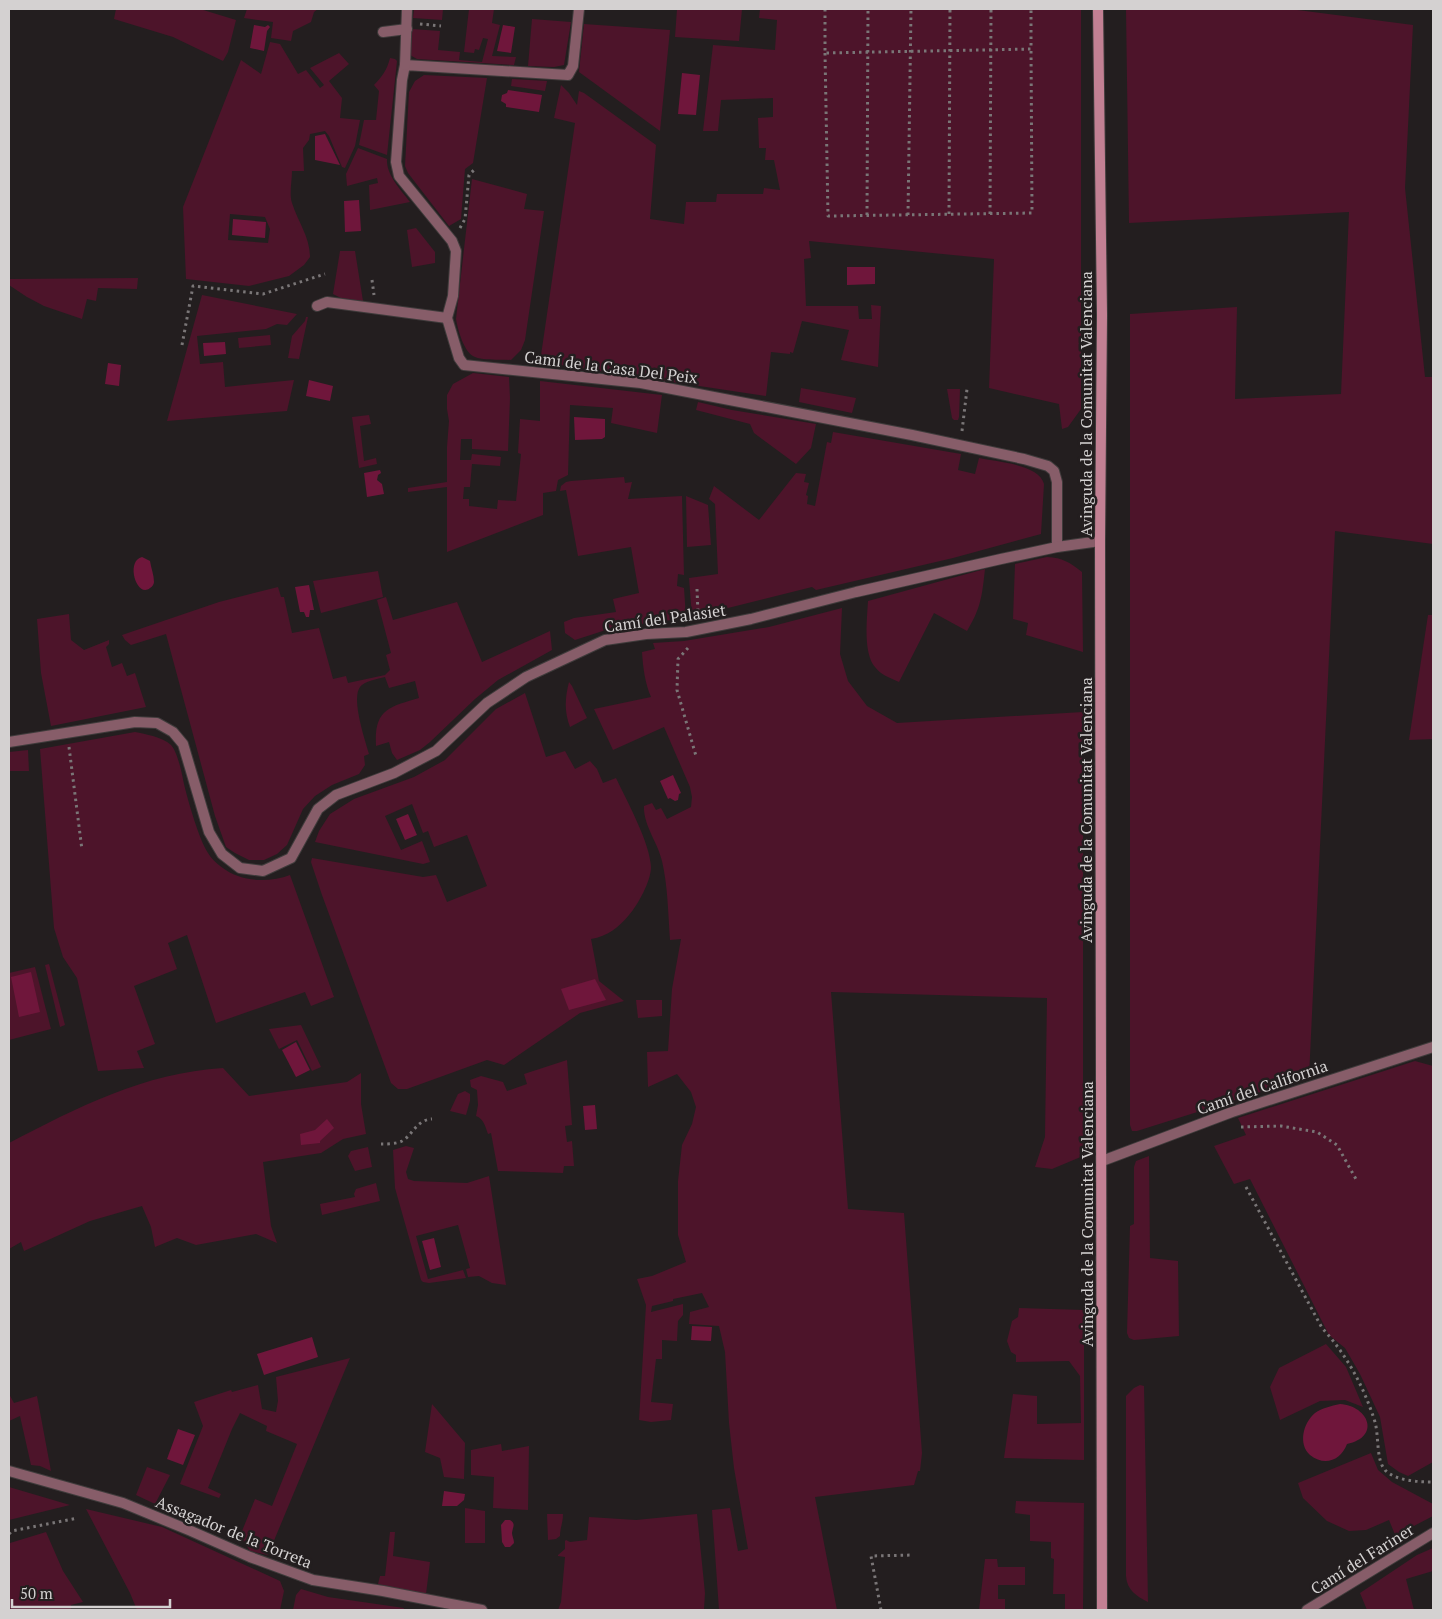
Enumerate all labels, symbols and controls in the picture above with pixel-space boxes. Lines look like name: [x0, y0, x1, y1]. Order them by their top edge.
street label: Avinguda de la Comunitat Valenciana: [1075, 271, 1097, 537]
street label: Camí de la Casa Del Peix: [523, 345, 699, 389]
street label: Camí del Palasiet: [603, 599, 727, 637]
street label: Avinguda de la Comunitat Valenciana: [1075, 677, 1097, 943]
street label: Camí del California: [1194, 1054, 1330, 1120]
street label: Avinguda de la Comunitat Valenciana: [1076, 1081, 1098, 1347]
street label: Assagador de la Torreta: [153, 1491, 315, 1573]
street label: Camí del Fariner: [1306, 1518, 1419, 1600]
scale bar: [12, 1576, 170, 1608]
text: 50 m: [20, 1583, 53, 1603]

